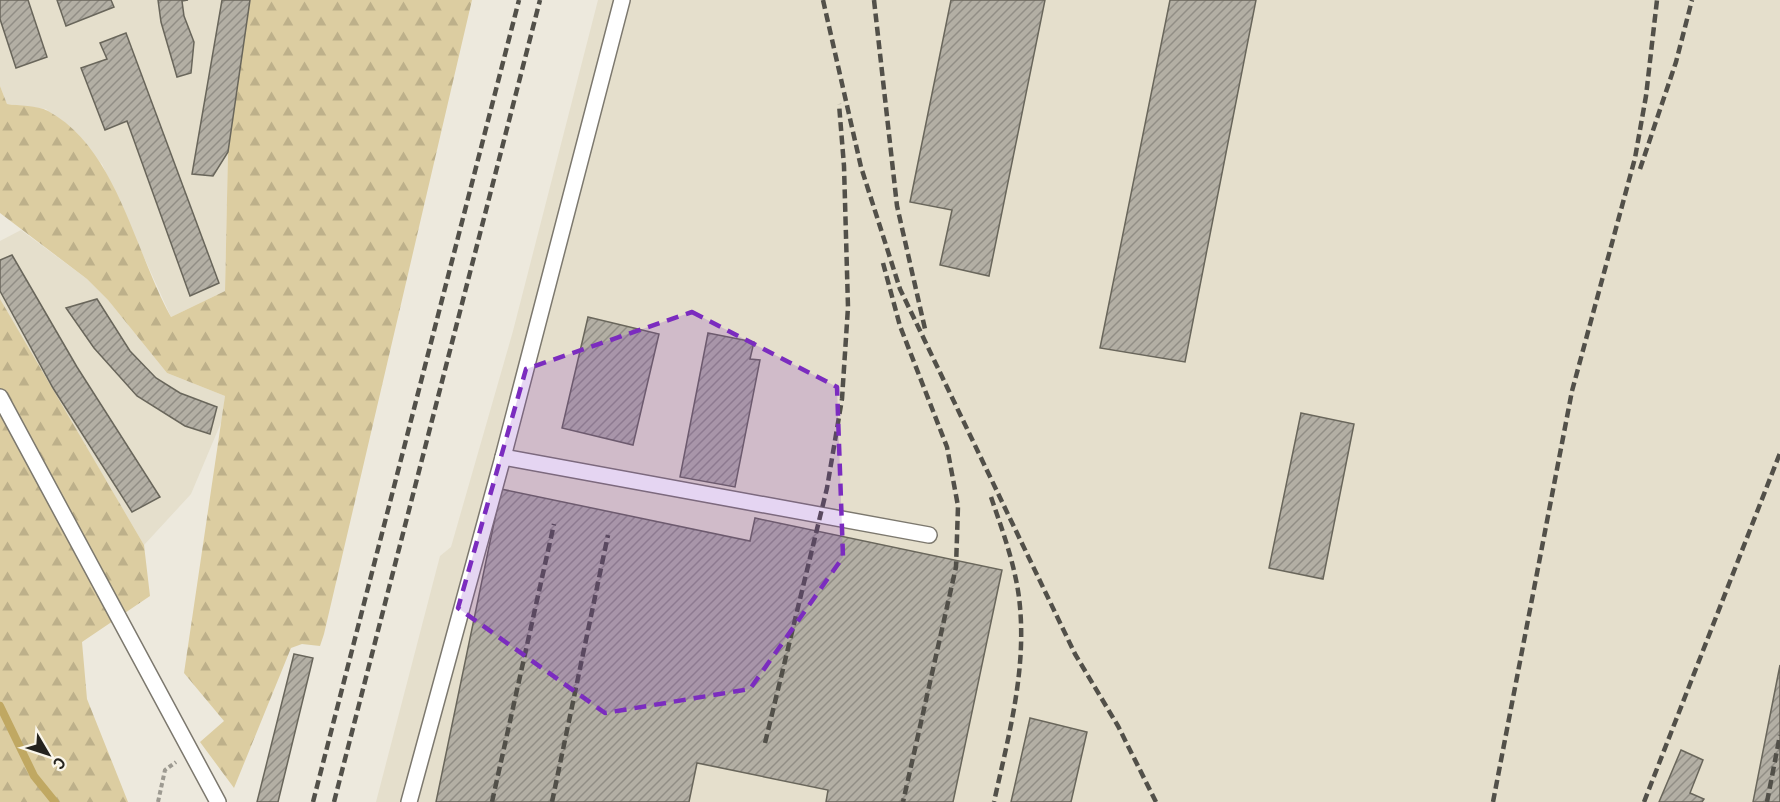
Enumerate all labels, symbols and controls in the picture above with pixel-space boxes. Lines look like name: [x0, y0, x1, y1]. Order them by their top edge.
north arrow: [18, 724, 78, 784]
text: С: [47, 752, 69, 772]

